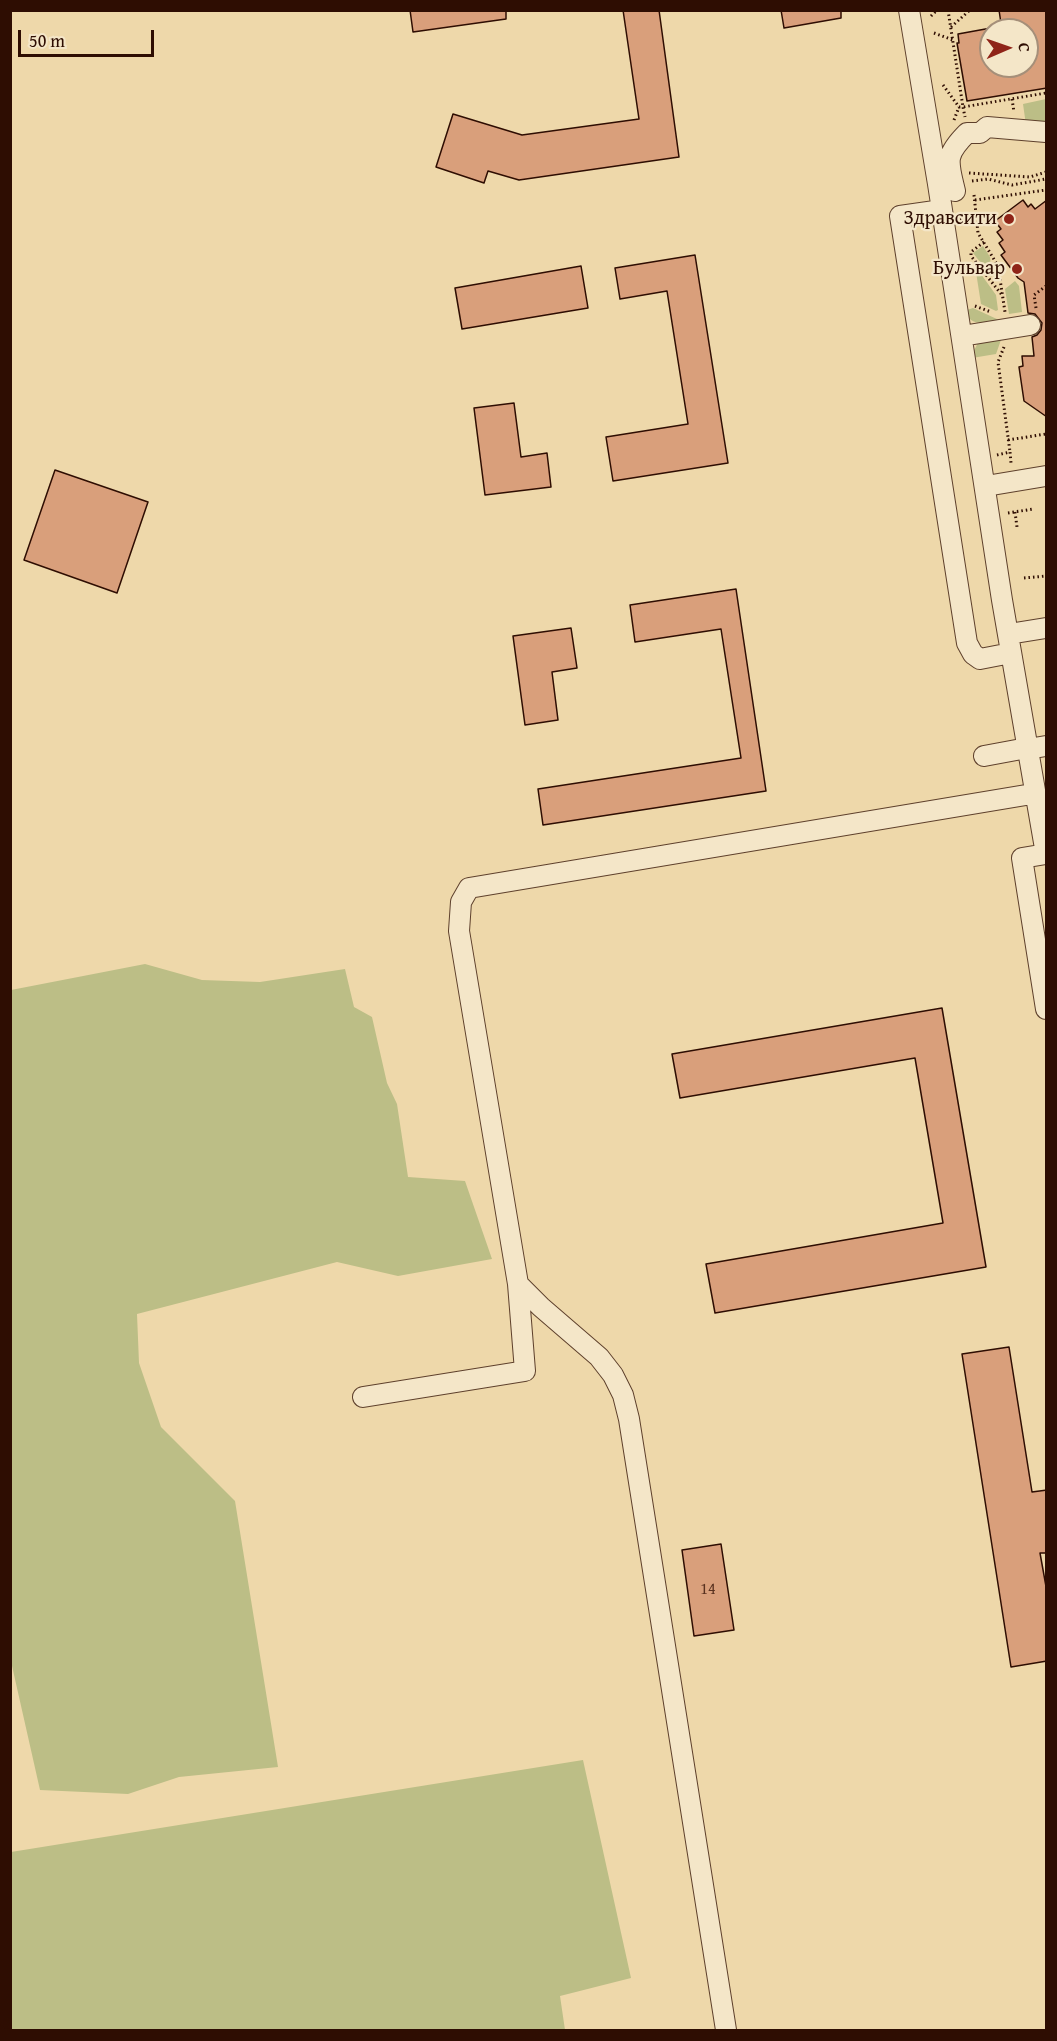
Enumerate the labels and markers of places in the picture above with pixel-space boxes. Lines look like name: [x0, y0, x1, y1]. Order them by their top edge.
place label: Здравсити: [903, 207, 997, 231]
marker: Здравсити: [1002, 212, 1016, 226]
place label: Бульвар: [933, 257, 1005, 281]
marker: Бульвар: [1010, 262, 1024, 276]

